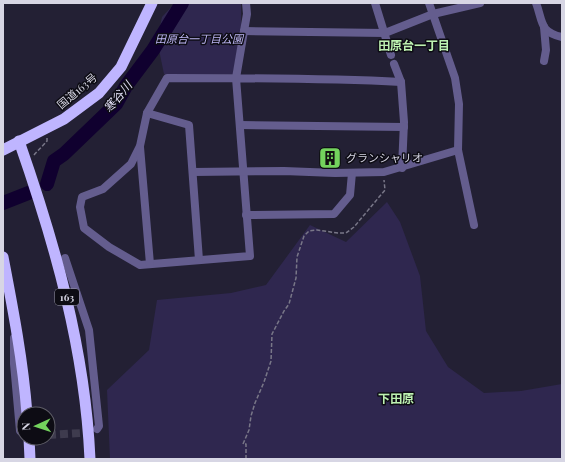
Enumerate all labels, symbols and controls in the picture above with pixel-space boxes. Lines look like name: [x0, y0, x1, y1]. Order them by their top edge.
park label: 田原台一丁目公園: [155, 31, 245, 46]
district label: 田原台一丁目: [378, 37, 450, 53]
street label: 国道163号: [54, 70, 100, 112]
water label: 寒谷川: [100, 76, 136, 115]
building icon: グランシャリオ: [317, 145, 343, 171]
place label: グランシャリオ: [346, 150, 423, 165]
road number: 163: [55, 289, 79, 305]
district label: 下田原: [378, 390, 414, 406]
north arrow: [16, 406, 56, 446]
text: N: [18, 422, 33, 431]

